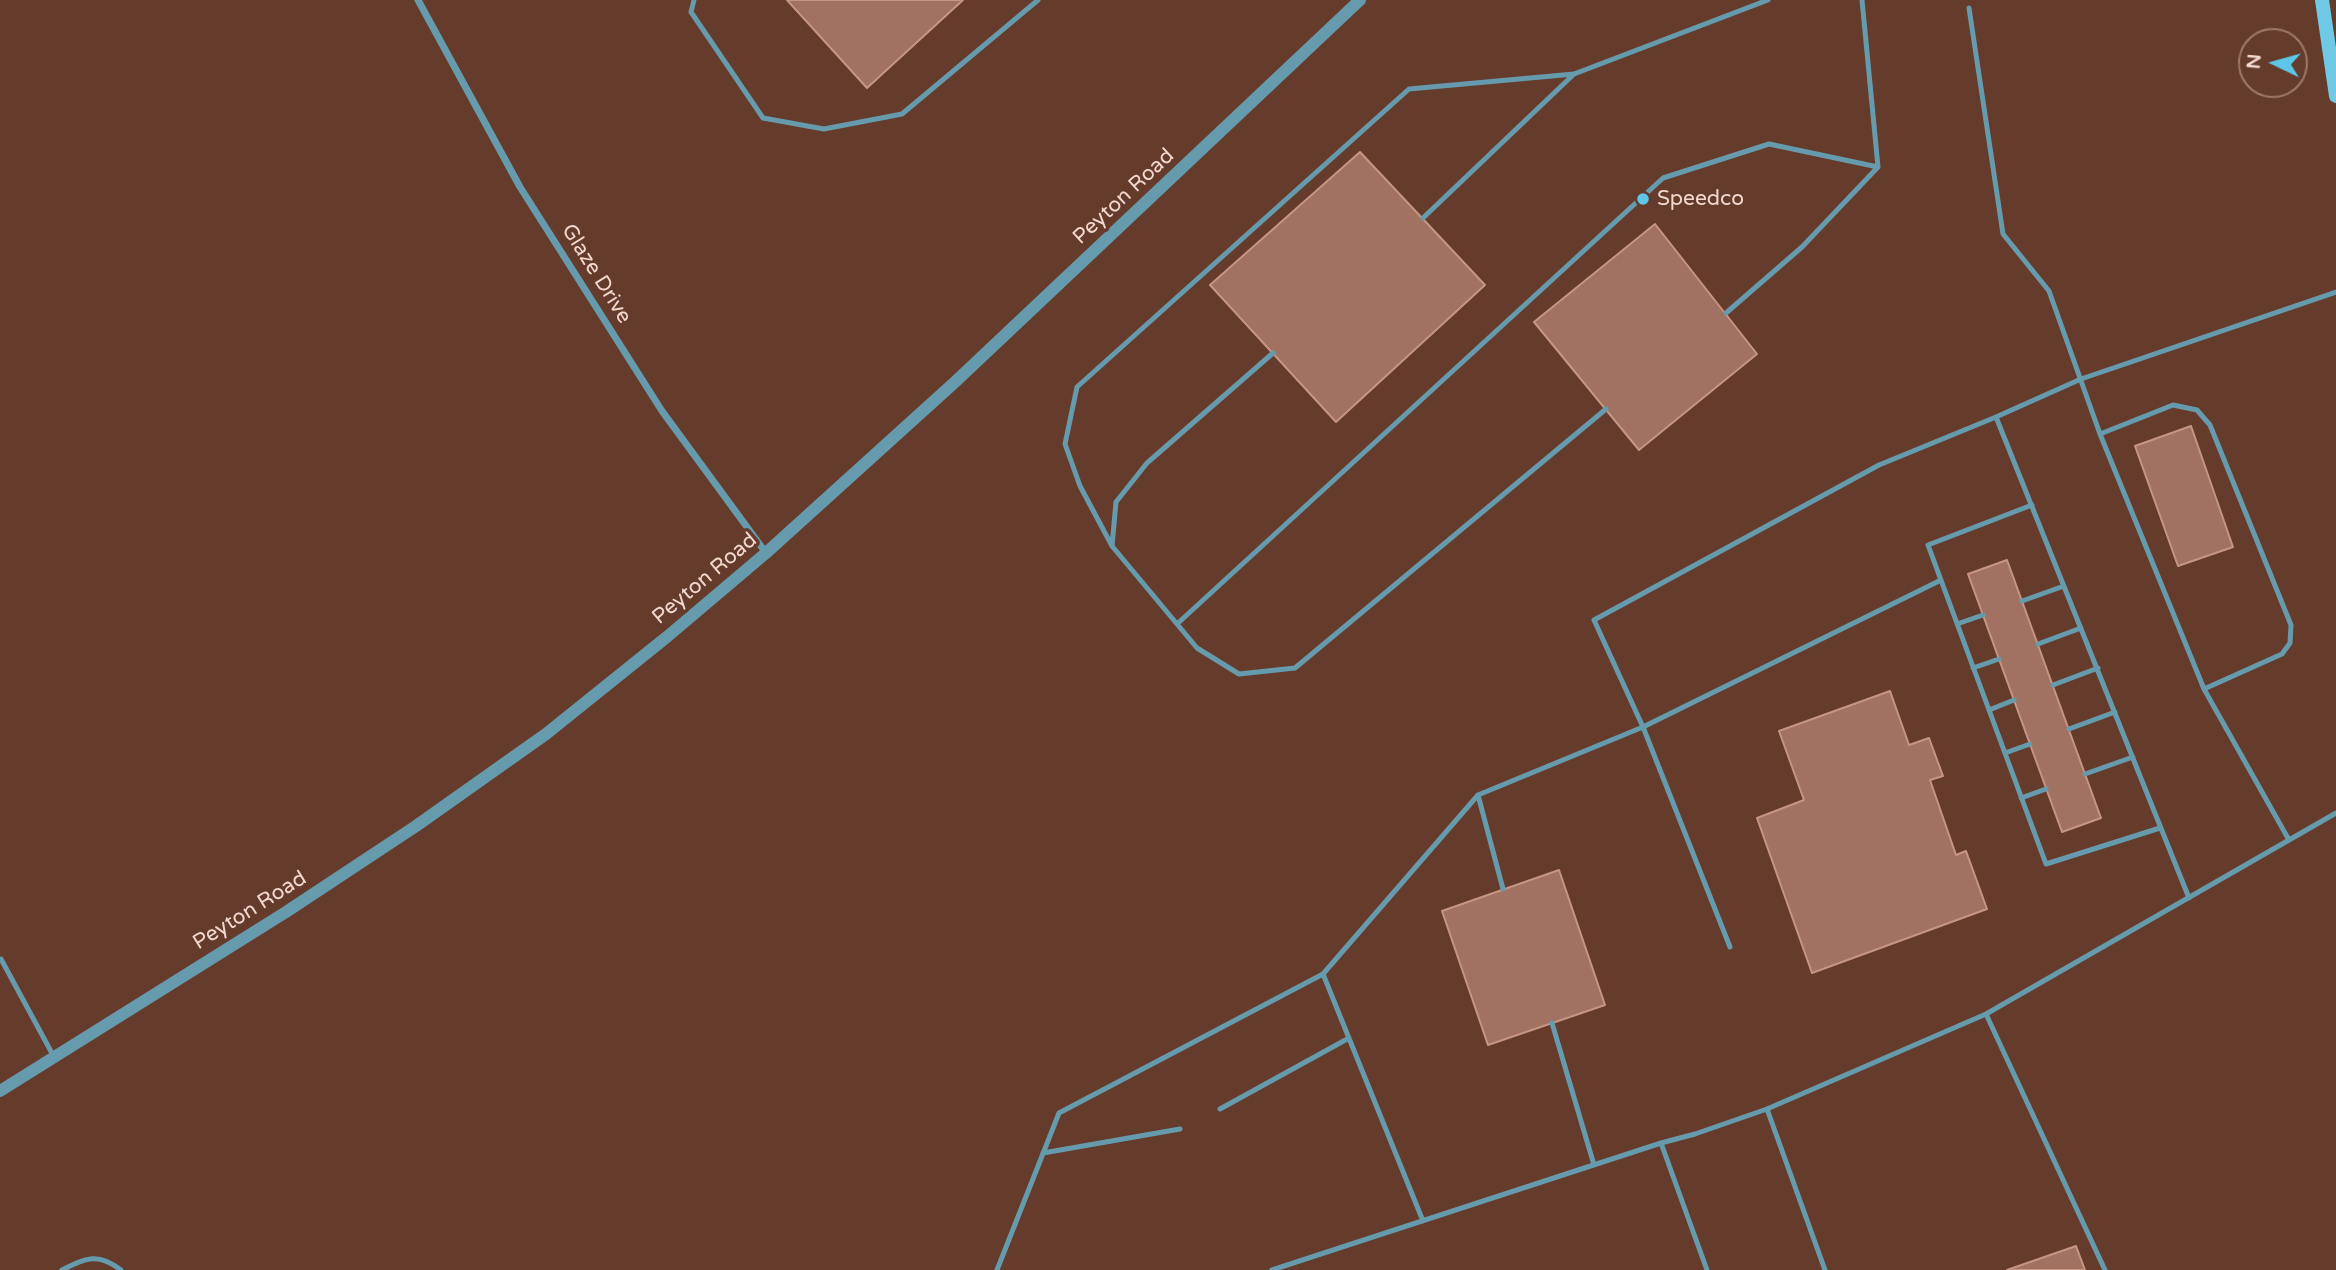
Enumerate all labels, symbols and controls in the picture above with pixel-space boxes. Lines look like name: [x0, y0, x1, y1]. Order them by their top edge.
north arrow: [2238, 28, 2308, 98]
text: N: [2242, 53, 2266, 70]
street label: Peyton Road: [1068, 144, 1180, 250]
place label: Speedco: [1657, 186, 1744, 212]
marker: Speedco: [1635, 191, 1651, 207]
street label: Glaze Drive: [556, 220, 636, 328]
street label: Peyton Road: [647, 528, 763, 630]
street label: Peyton Road: [189, 866, 311, 956]

